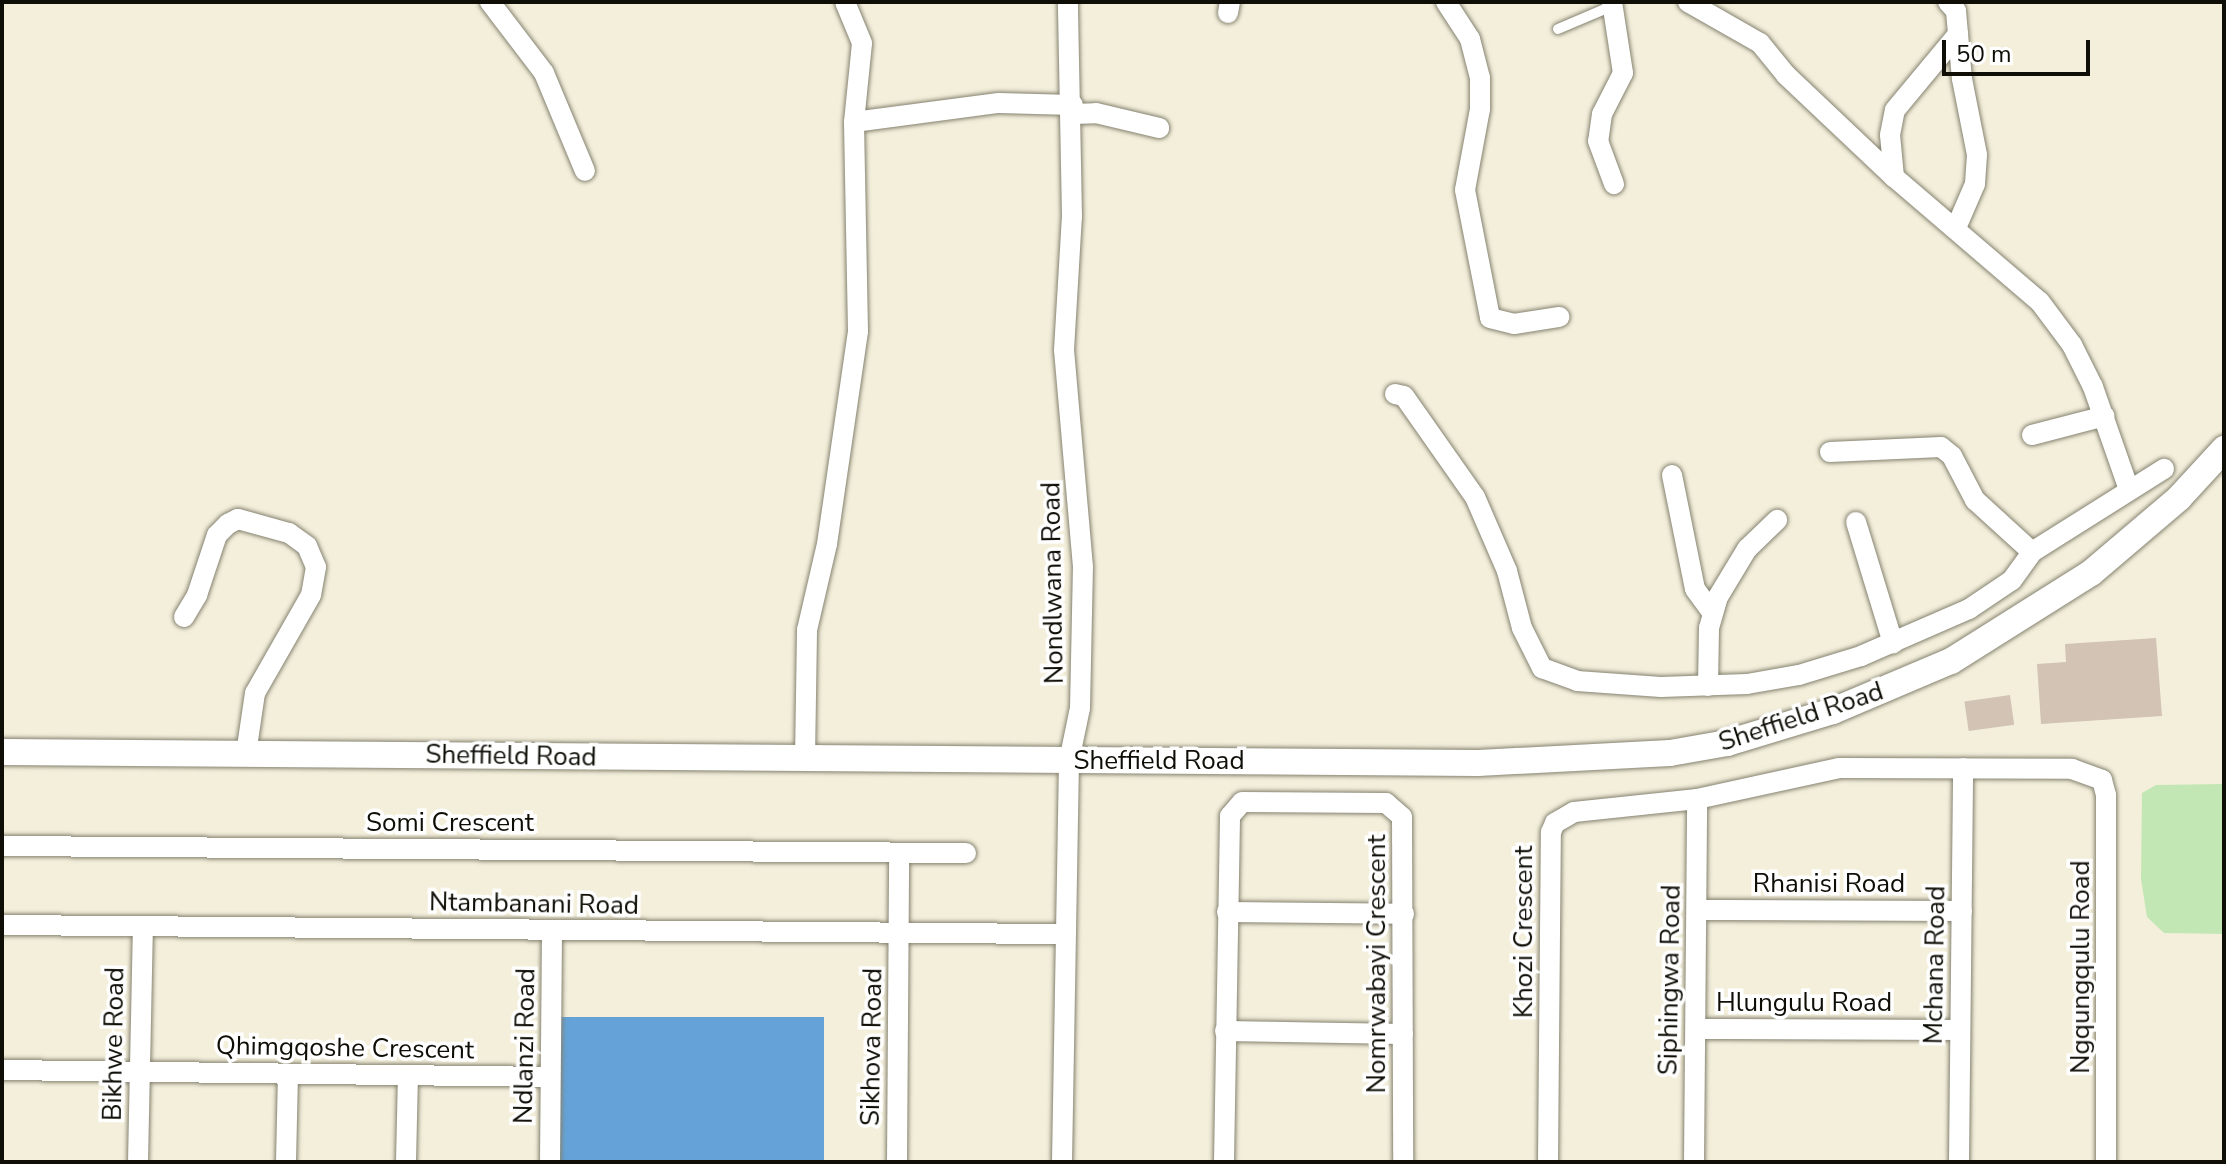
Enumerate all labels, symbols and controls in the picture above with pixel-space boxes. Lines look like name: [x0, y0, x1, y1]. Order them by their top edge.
scale bar: [1946, 24, 2094, 74]
text: 50 m: [1956, 38, 2012, 70]
street label: Nondlwana Road: [1036, 482, 1070, 684]
street label: Sheffield Road: [1715, 676, 1887, 758]
street label: Sheffield Road: [425, 739, 597, 773]
street label: Sheffield Road: [1073, 745, 1245, 777]
street label: Somi Crescent: [366, 807, 534, 839]
street label: Nomrwabayi Crescent: [1361, 835, 1393, 1093]
street label: Khozi Crescent: [1508, 846, 1540, 1018]
street label: Ngqungqulu Road: [2065, 860, 2097, 1074]
street label: Rhanisi Road: [1753, 868, 1905, 900]
street label: Siphingwa Road: [1653, 884, 1687, 1076]
street label: Mchana Road: [1918, 885, 1952, 1045]
street label: Ntambanani Road: [429, 887, 639, 921]
street label: Bikhwe Road: [97, 967, 131, 1121]
street label: Ndlanzi Road: [508, 968, 542, 1124]
street label: Sikhova Road: [855, 968, 889, 1126]
street label: Hlungulu Road: [1716, 987, 1892, 1019]
street label: Qhimgqoshe Crescent: [216, 1030, 474, 1066]

